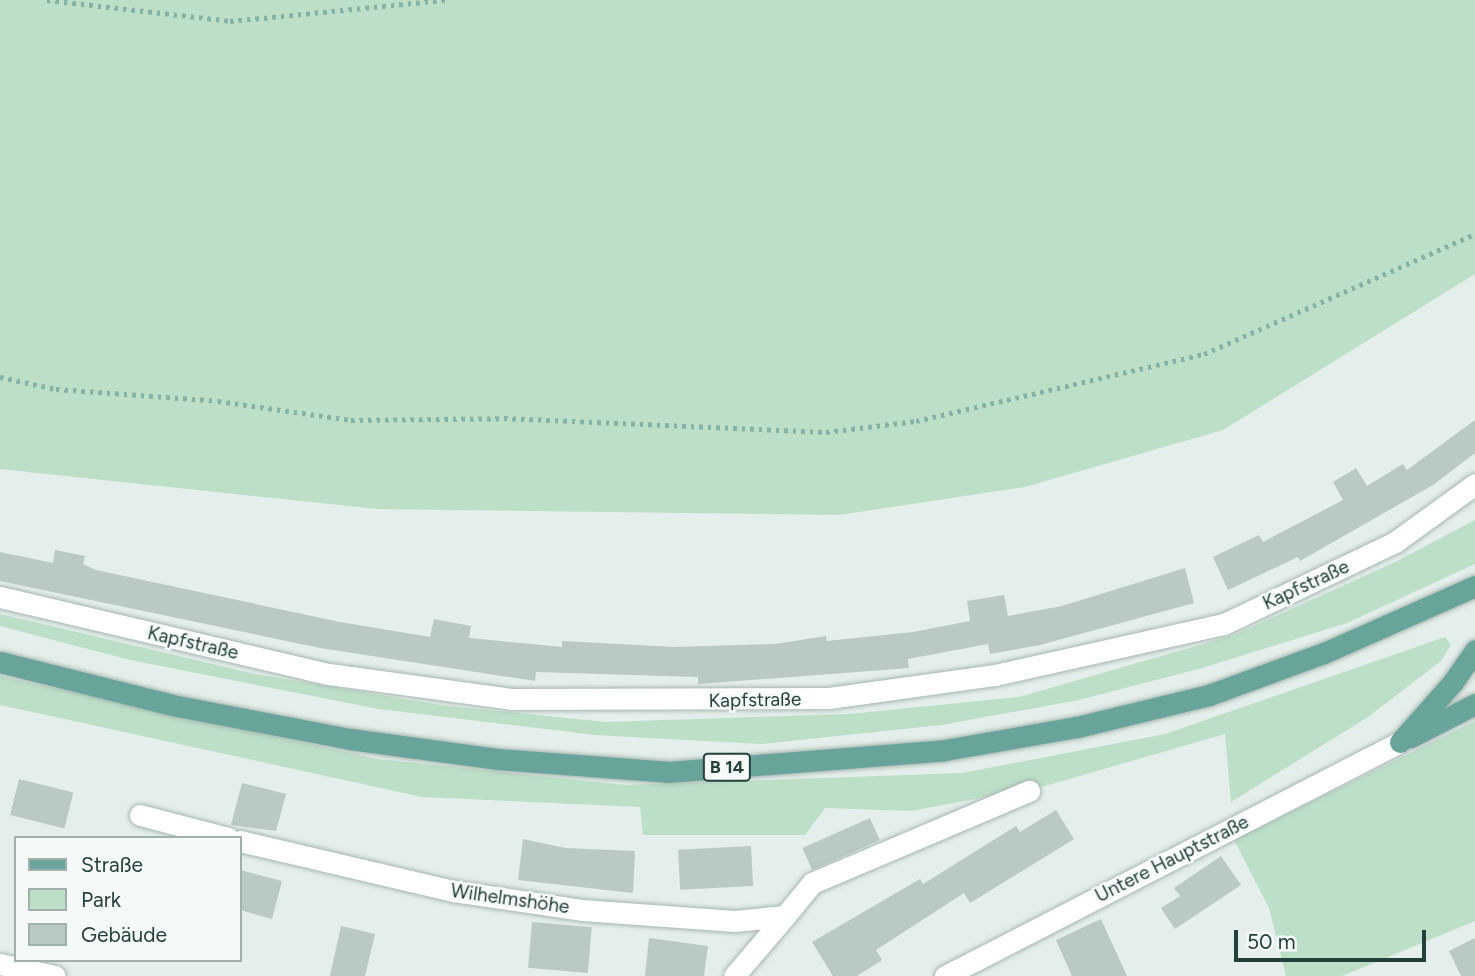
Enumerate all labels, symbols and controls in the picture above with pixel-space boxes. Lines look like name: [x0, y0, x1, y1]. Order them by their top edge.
street label: Kapfstraße: [1259, 555, 1353, 615]
street label: Kapfstraße: [145, 621, 241, 665]
street label: Kapfstraße: [709, 688, 801, 712]
road number: B 14: [702, 752, 752, 782]
street label: Untere Hauptstraße: [1091, 810, 1253, 908]
legend: [14, 836, 242, 962]
text: Straße: [81, 852, 143, 877]
street label: Wilhelmshöhe: [449, 879, 571, 919]
text: Park: [81, 887, 121, 912]
scale bar: [1237, 916, 1430, 960]
text: Gebäude: [81, 922, 167, 947]
text: 50 m: [1247, 929, 1296, 954]

